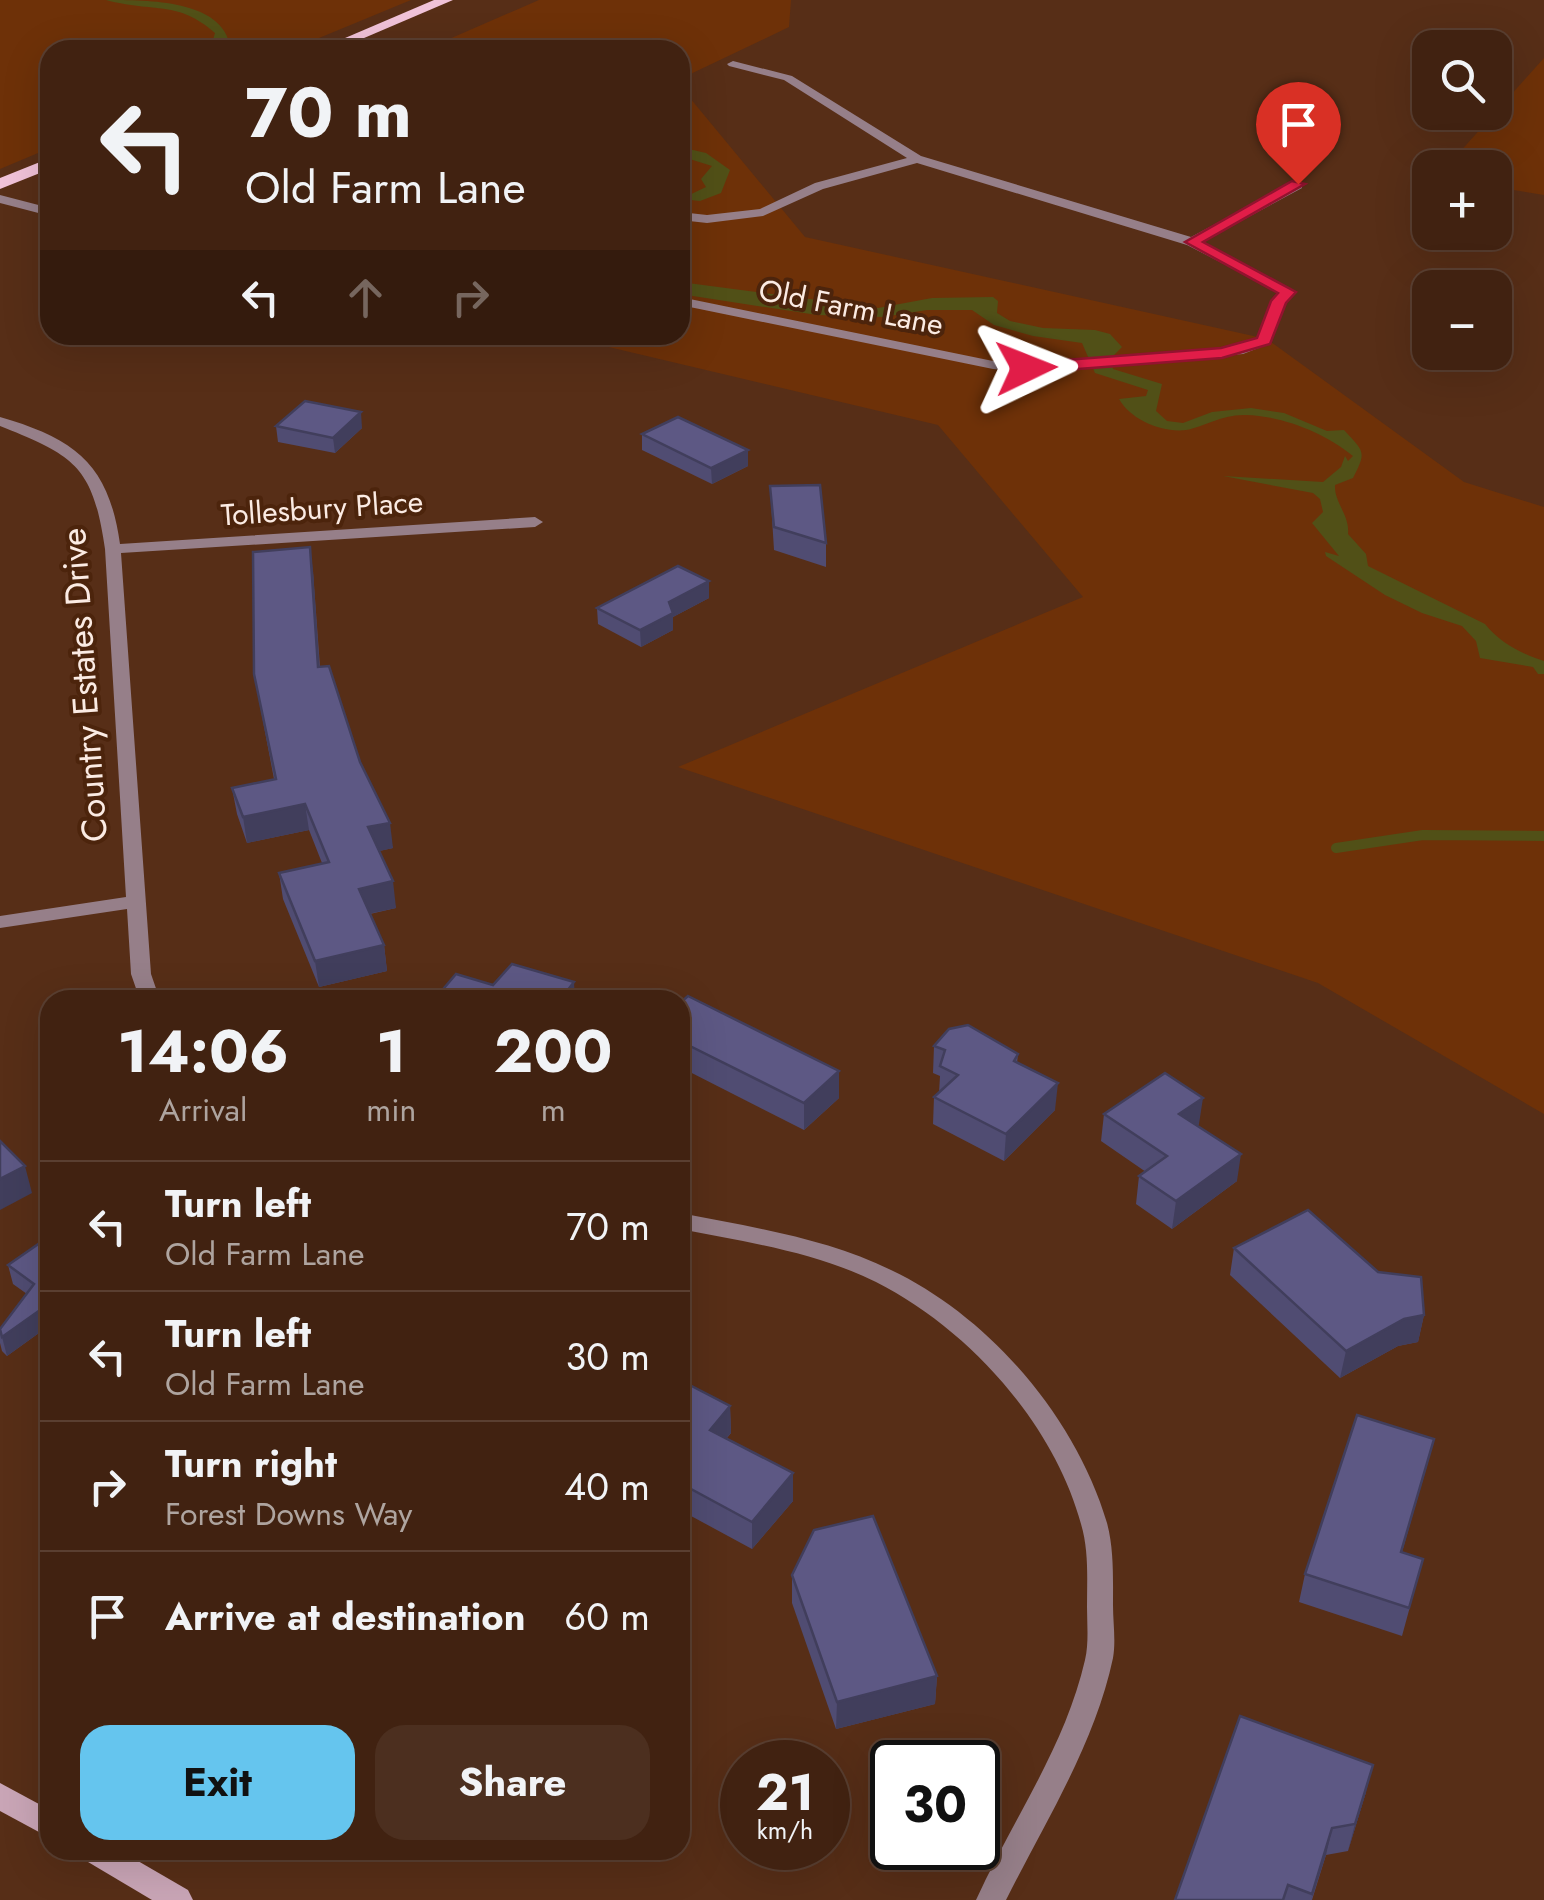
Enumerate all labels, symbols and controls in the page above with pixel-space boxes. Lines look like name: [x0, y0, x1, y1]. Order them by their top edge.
map controls: [1412, 30, 1512, 370]
button: search: [1412, 30, 1512, 130]
text: 70 m: [245, 62, 412, 163]
icon: left: [80, 80, 210, 210]
pin: [1256, 82, 1341, 185]
icon: arrive: [1271, 97, 1326, 152]
button: +: [1412, 150, 1512, 250]
text: Old Farm Lane: [245, 155, 526, 220]
street label: Old Farm Lane: [755, 268, 947, 346]
icon: left: [233, 270, 288, 325]
icon: ahead: [338, 270, 393, 325]
icon: right: [443, 270, 498, 325]
button: −: [1412, 270, 1512, 370]
position arrow: [974, 316, 1078, 420]
street label: Tollesbury Place: [220, 479, 424, 537]
street label: Country Estates Drive: [48, 526, 120, 844]
text: 14:06: [117, 1008, 289, 1095]
text: 1: [376, 1008, 407, 1095]
text: 200: [494, 1008, 613, 1095]
text: Arrival: [159, 1087, 247, 1133]
text: min: [366, 1087, 416, 1133]
text: m: [541, 1087, 566, 1133]
text: Turn left: [165, 1176, 311, 1231]
icon: left: [80, 1199, 135, 1254]
text: 70 m: [566, 1199, 650, 1254]
text: Old Farm Lane: [165, 1231, 365, 1277]
text: Turn left: [165, 1306, 311, 1361]
icon: left: [80, 1329, 135, 1384]
text: 30 m: [565, 1329, 650, 1384]
text: Old Farm Lane: [165, 1361, 365, 1407]
text: Turn right: [165, 1436, 337, 1491]
icon: right: [80, 1459, 135, 1514]
text: 40 m: [564, 1459, 650, 1514]
text: Forest Downs Way: [165, 1491, 412, 1537]
icon: arrive: [80, 1589, 135, 1644]
text: Arrive at destination: [165, 1589, 526, 1644]
text: 60 m: [564, 1589, 650, 1644]
button: Exit: [80, 1725, 355, 1840]
button: Share: [375, 1725, 650, 1840]
speed limit sign: 30: [870, 1740, 1000, 1870]
text: 21: [756, 1756, 814, 1829]
text: km/h: [757, 1812, 813, 1848]

